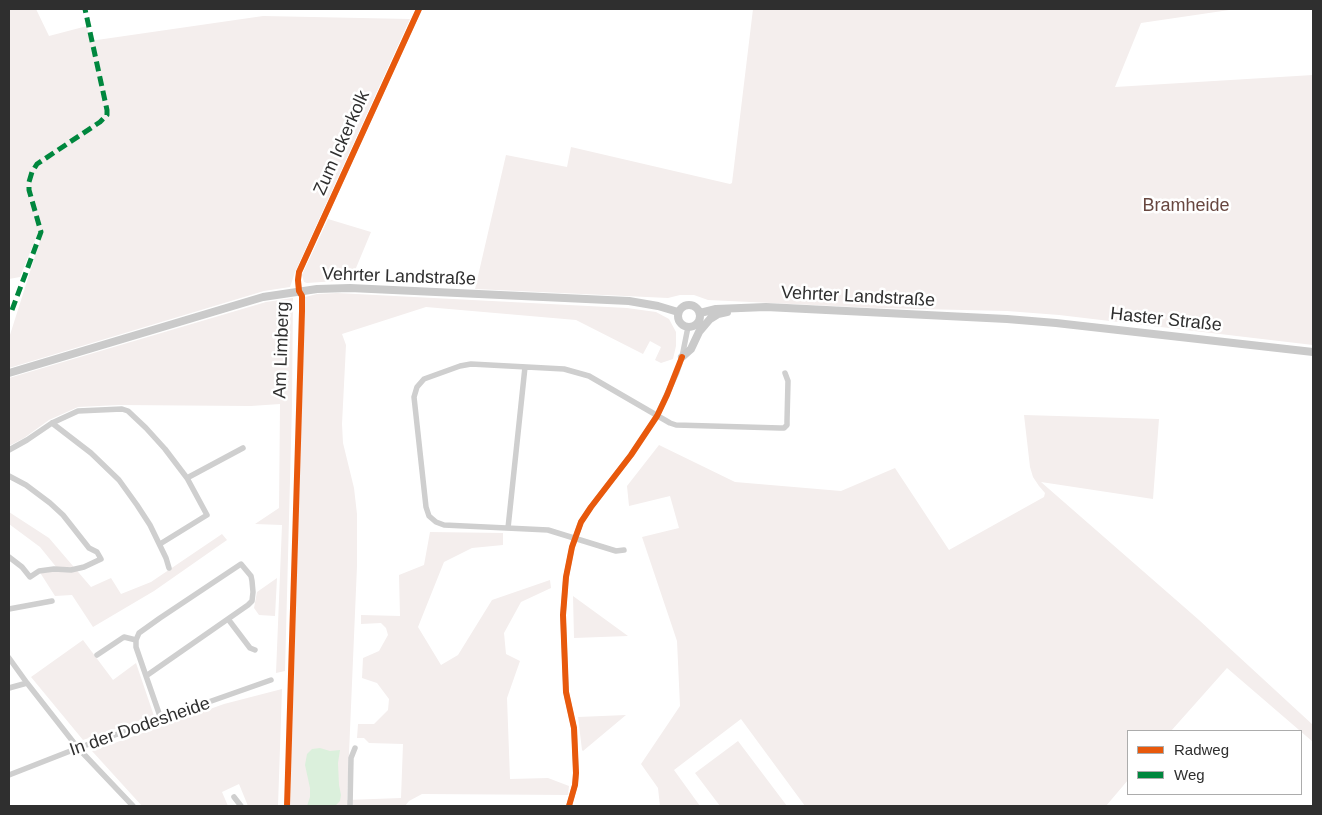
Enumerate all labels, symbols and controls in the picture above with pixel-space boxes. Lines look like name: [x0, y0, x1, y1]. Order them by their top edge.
street label: Zum Ickerkolk: [309, 87, 375, 199]
park label: Bramheide: [1142, 195, 1230, 217]
street label: Vehrter Landstraße: [322, 264, 476, 290]
street label: Vehrter Landstraße: [780, 282, 936, 312]
street label: Am Limberg: [270, 301, 294, 399]
street label: Haster Straße: [1109, 303, 1223, 337]
street label: In der Dodesheide: [67, 693, 213, 761]
legend: [1127, 730, 1302, 795]
text: Radweg: [1174, 741, 1229, 758]
text: Weg: [1174, 766, 1205, 783]

